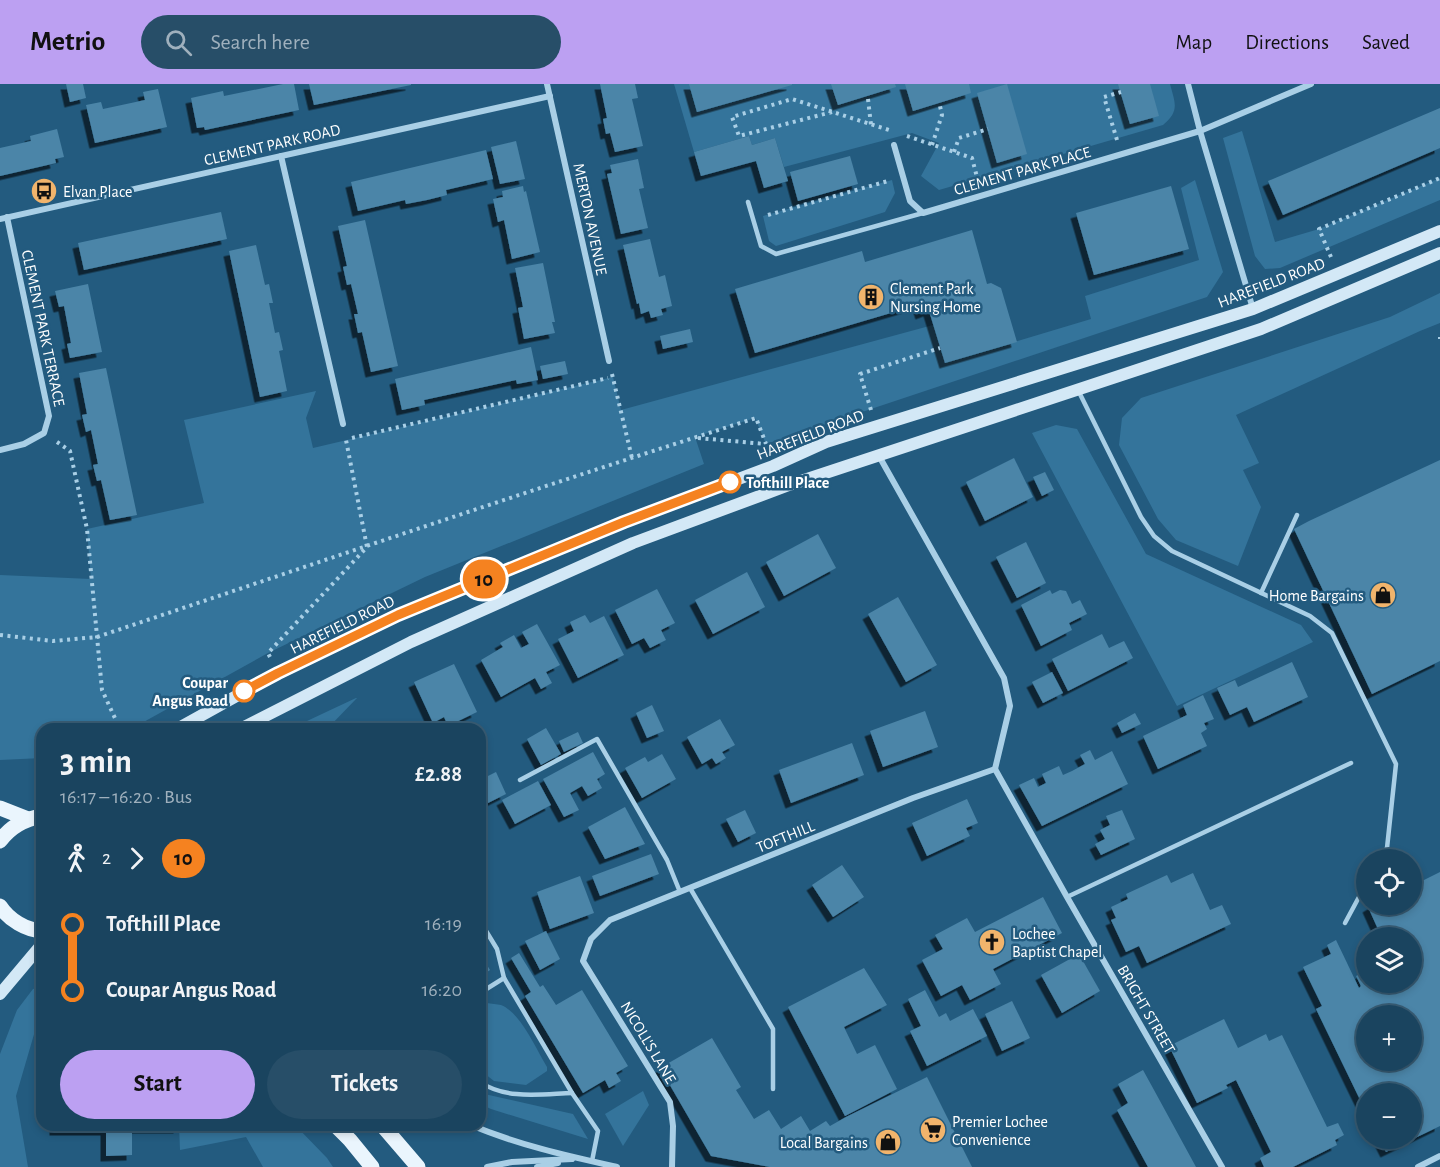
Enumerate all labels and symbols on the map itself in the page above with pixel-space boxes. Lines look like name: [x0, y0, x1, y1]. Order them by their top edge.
street label: CLEMENT PARK ROAD: [202, 121, 342, 168]
street label: CLEMENT PARK PLACE: [952, 144, 1093, 198]
street label: MERTON AVENUE: [570, 162, 610, 277]
bus stop icon: Elvan Place: [29, 176, 59, 206]
place label: Elvan Place: [63, 184, 132, 200]
street label: CLEMENT PARK TERRACE: [19, 248, 67, 408]
street label: HAREFIELD ROAD: [1215, 255, 1327, 311]
place label: Clement Park Nursing Home: [890, 281, 981, 315]
building icon: Clement Park Nursing Home: [856, 282, 886, 312]
street label: HAREFIELD ROAD: [754, 407, 866, 463]
marker: Tofthill Place: [719, 471, 741, 493]
place label: Tofthill Place: [746, 475, 830, 491]
line badge: 10: [457, 560, 511, 598]
shop icon: Home Bargains: [1368, 580, 1398, 610]
place label: Home Bargains: [1269, 588, 1364, 604]
street label: HAREFIELD ROAD: [288, 593, 397, 657]
place label: Coupar Angus Road: [152, 675, 229, 709]
marker: Coupar Angus Road: [233, 680, 255, 702]
street label: TOFTHILL: [754, 818, 817, 856]
place label: Lochee Baptist Chapel: [1012, 926, 1102, 960]
church icon: Lochee Baptist Chapel: [977, 927, 1007, 957]
street label: BRIGHT STREET: [1114, 962, 1178, 1057]
street label: NICOLL'S LANE: [617, 999, 679, 1087]
place label: Premier Lochee Convenience: [952, 1114, 1048, 1148]
supermarket icon: Premier Lochee Convenience: [918, 1115, 948, 1145]
shop icon: Local Bargains: [873, 1127, 903, 1157]
place label: Local Bargains: [780, 1135, 868, 1151]

